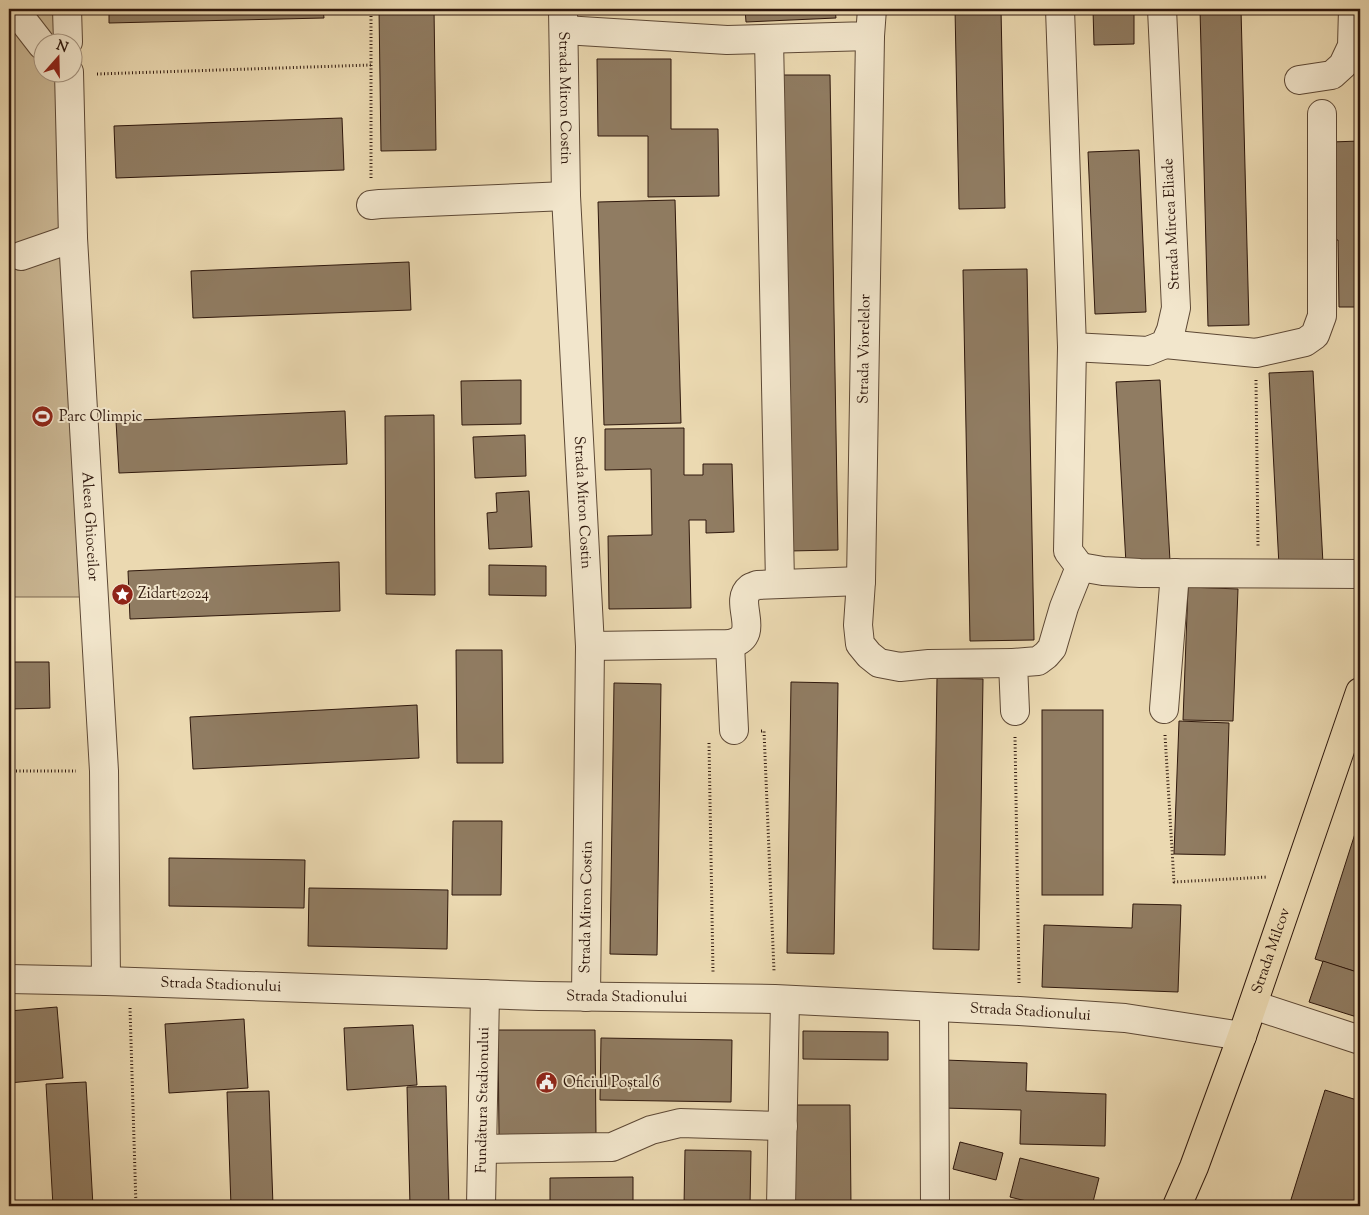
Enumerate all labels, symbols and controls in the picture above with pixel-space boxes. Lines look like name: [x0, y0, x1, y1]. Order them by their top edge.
street label: Strada Miron Costin: [553, 31, 576, 165]
north arrow: [32, 32, 82, 82]
text: N: [53, 36, 70, 59]
street label: Strada Mircea Eliade: [1158, 158, 1186, 290]
street label: Strada Viorelelor: [854, 293, 876, 404]
sports icon: Parc Olimpic: [31, 405, 55, 429]
place label: Parc Olimpic: [59, 407, 143, 428]
street label: Strada Miron Costin: [568, 436, 596, 570]
street label: Aleea Ghioceilor: [76, 471, 103, 582]
place icon: Zidart 2024: [110, 582, 134, 606]
place label: Zidart 2024: [138, 584, 210, 605]
street label: Strada Miron Costin: [575, 840, 599, 974]
street label: Strada Milcov: [1247, 905, 1296, 997]
street label: Strada Stadionului: [160, 972, 282, 998]
street label: Strada Stadionului: [566, 986, 687, 1008]
street label: Strada Stadionului: [969, 998, 1091, 1026]
street label: Fundătura Stadionului: [471, 1027, 495, 1173]
public building icon: Oficiul Poștal 6: [535, 1071, 559, 1095]
place label: Oficiul Poștal 6: [563, 1073, 660, 1094]

